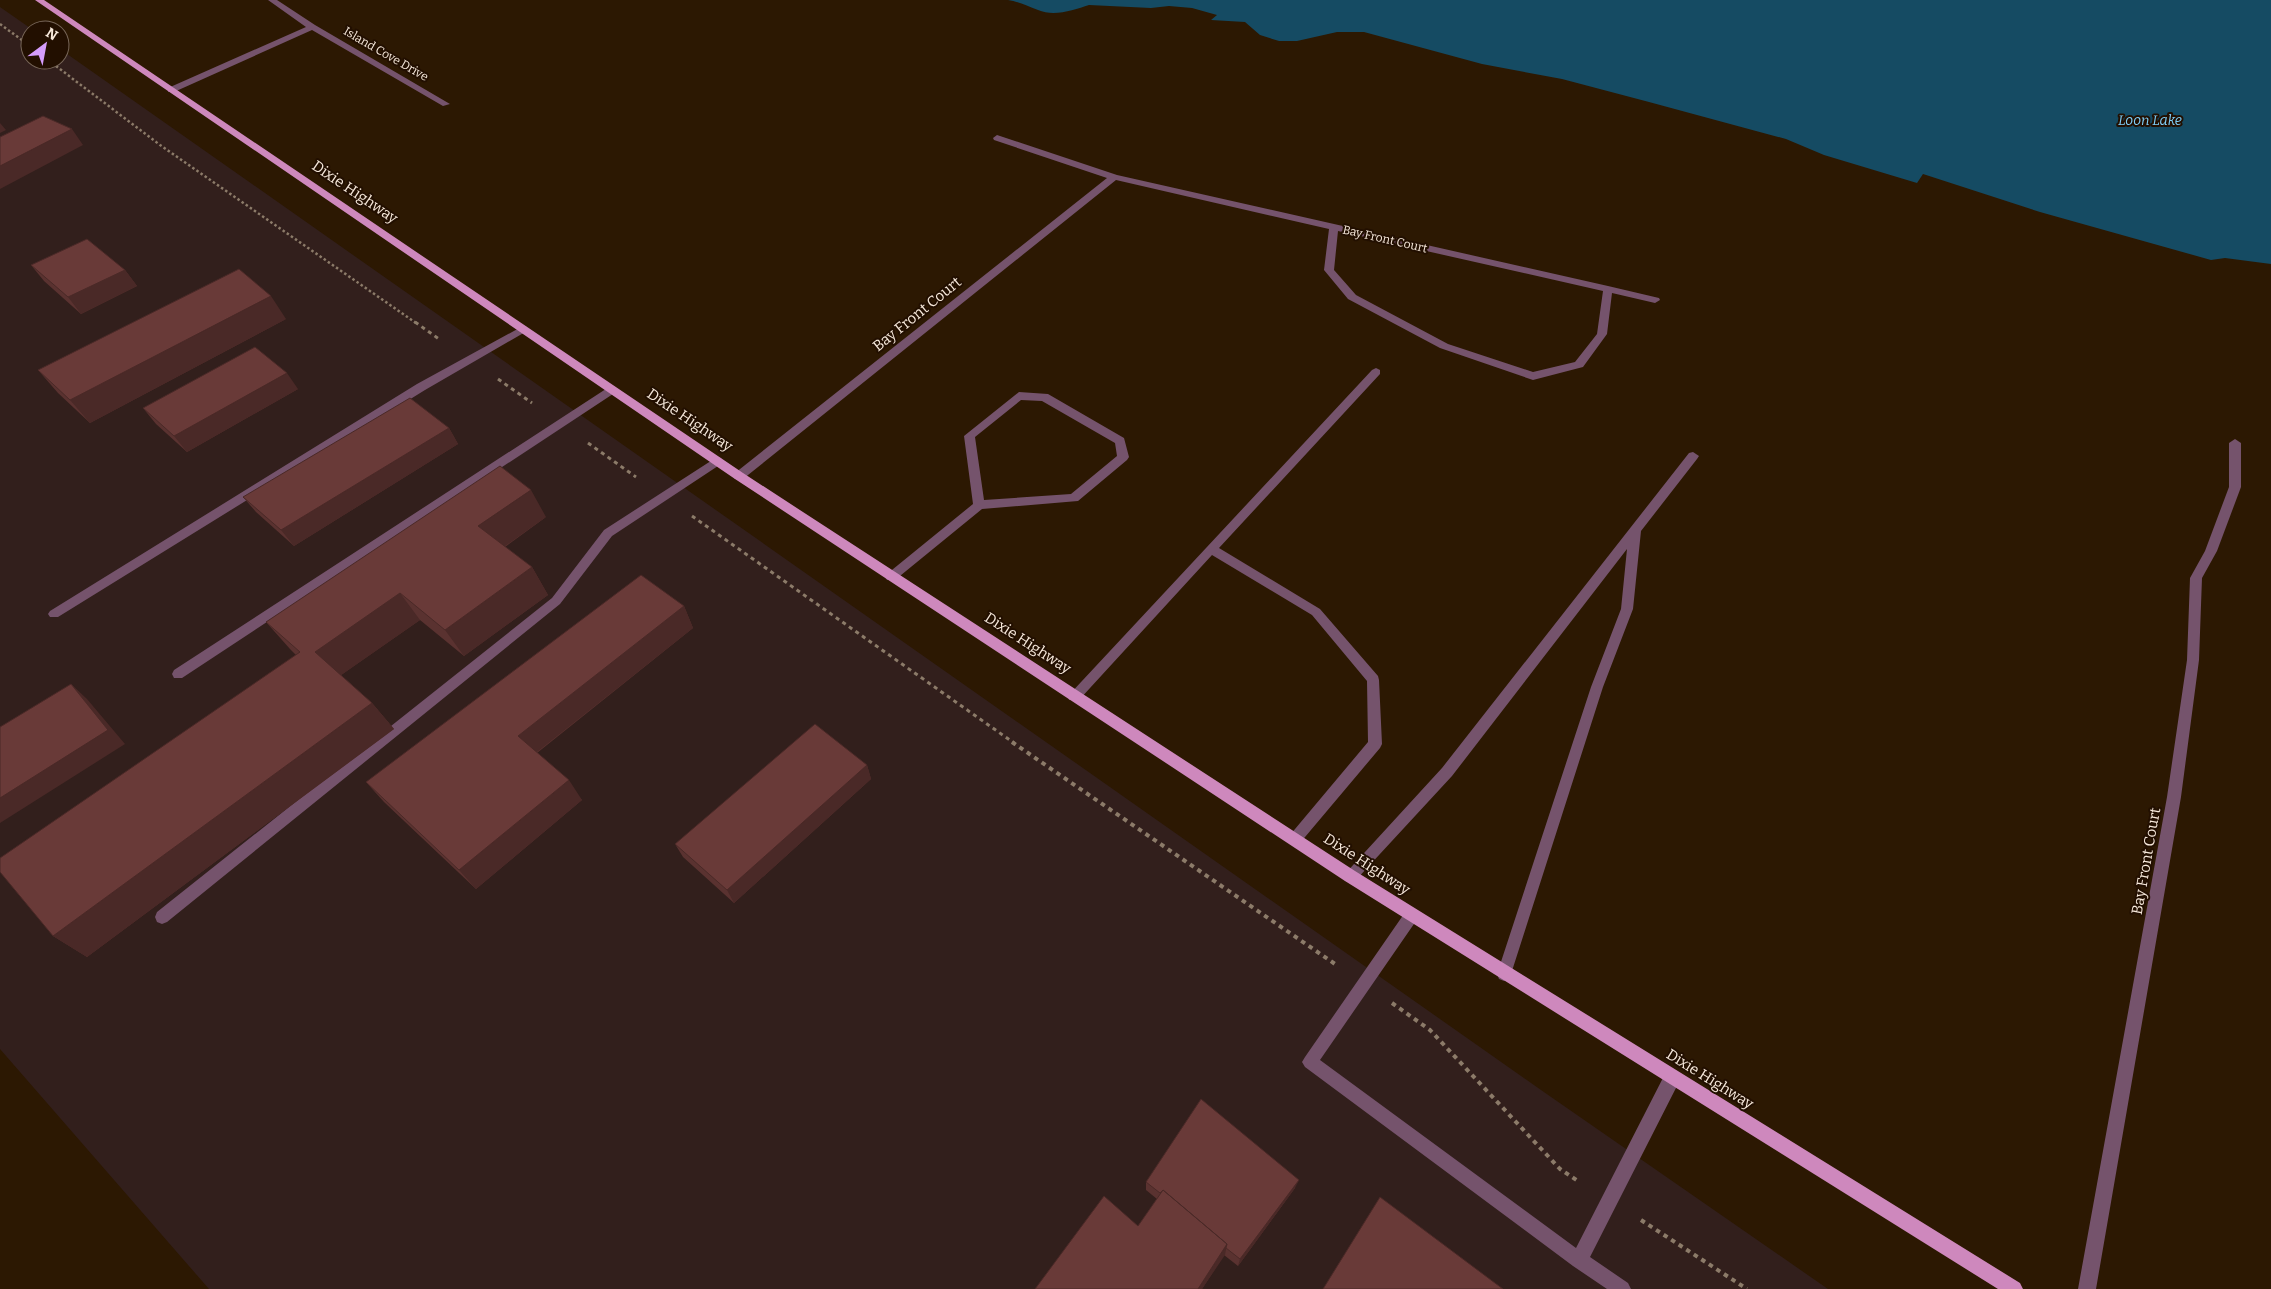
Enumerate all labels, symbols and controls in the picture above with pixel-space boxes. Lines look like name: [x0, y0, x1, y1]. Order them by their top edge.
north arrow: [20, 20, 70, 70]
text: N: [43, 24, 61, 45]
street label: Island Cove Drive: [341, 24, 431, 84]
water label: Loon Lake: [2118, 112, 2182, 129]
street label: Dixie Highway: [309, 157, 401, 227]
street label: Bay Front Court: [1341, 222, 1429, 256]
street label: Bay Front Court: [869, 273, 965, 355]
street label: Dixie Highway: [644, 385, 736, 455]
street label: Dixie Highway: [981, 608, 1075, 678]
street label: Bay Front Court: [2128, 806, 2164, 916]
street label: Dixie Highway: [1320, 829, 1414, 899]
street label: Dixie Highway: [1663, 1045, 1757, 1113]

